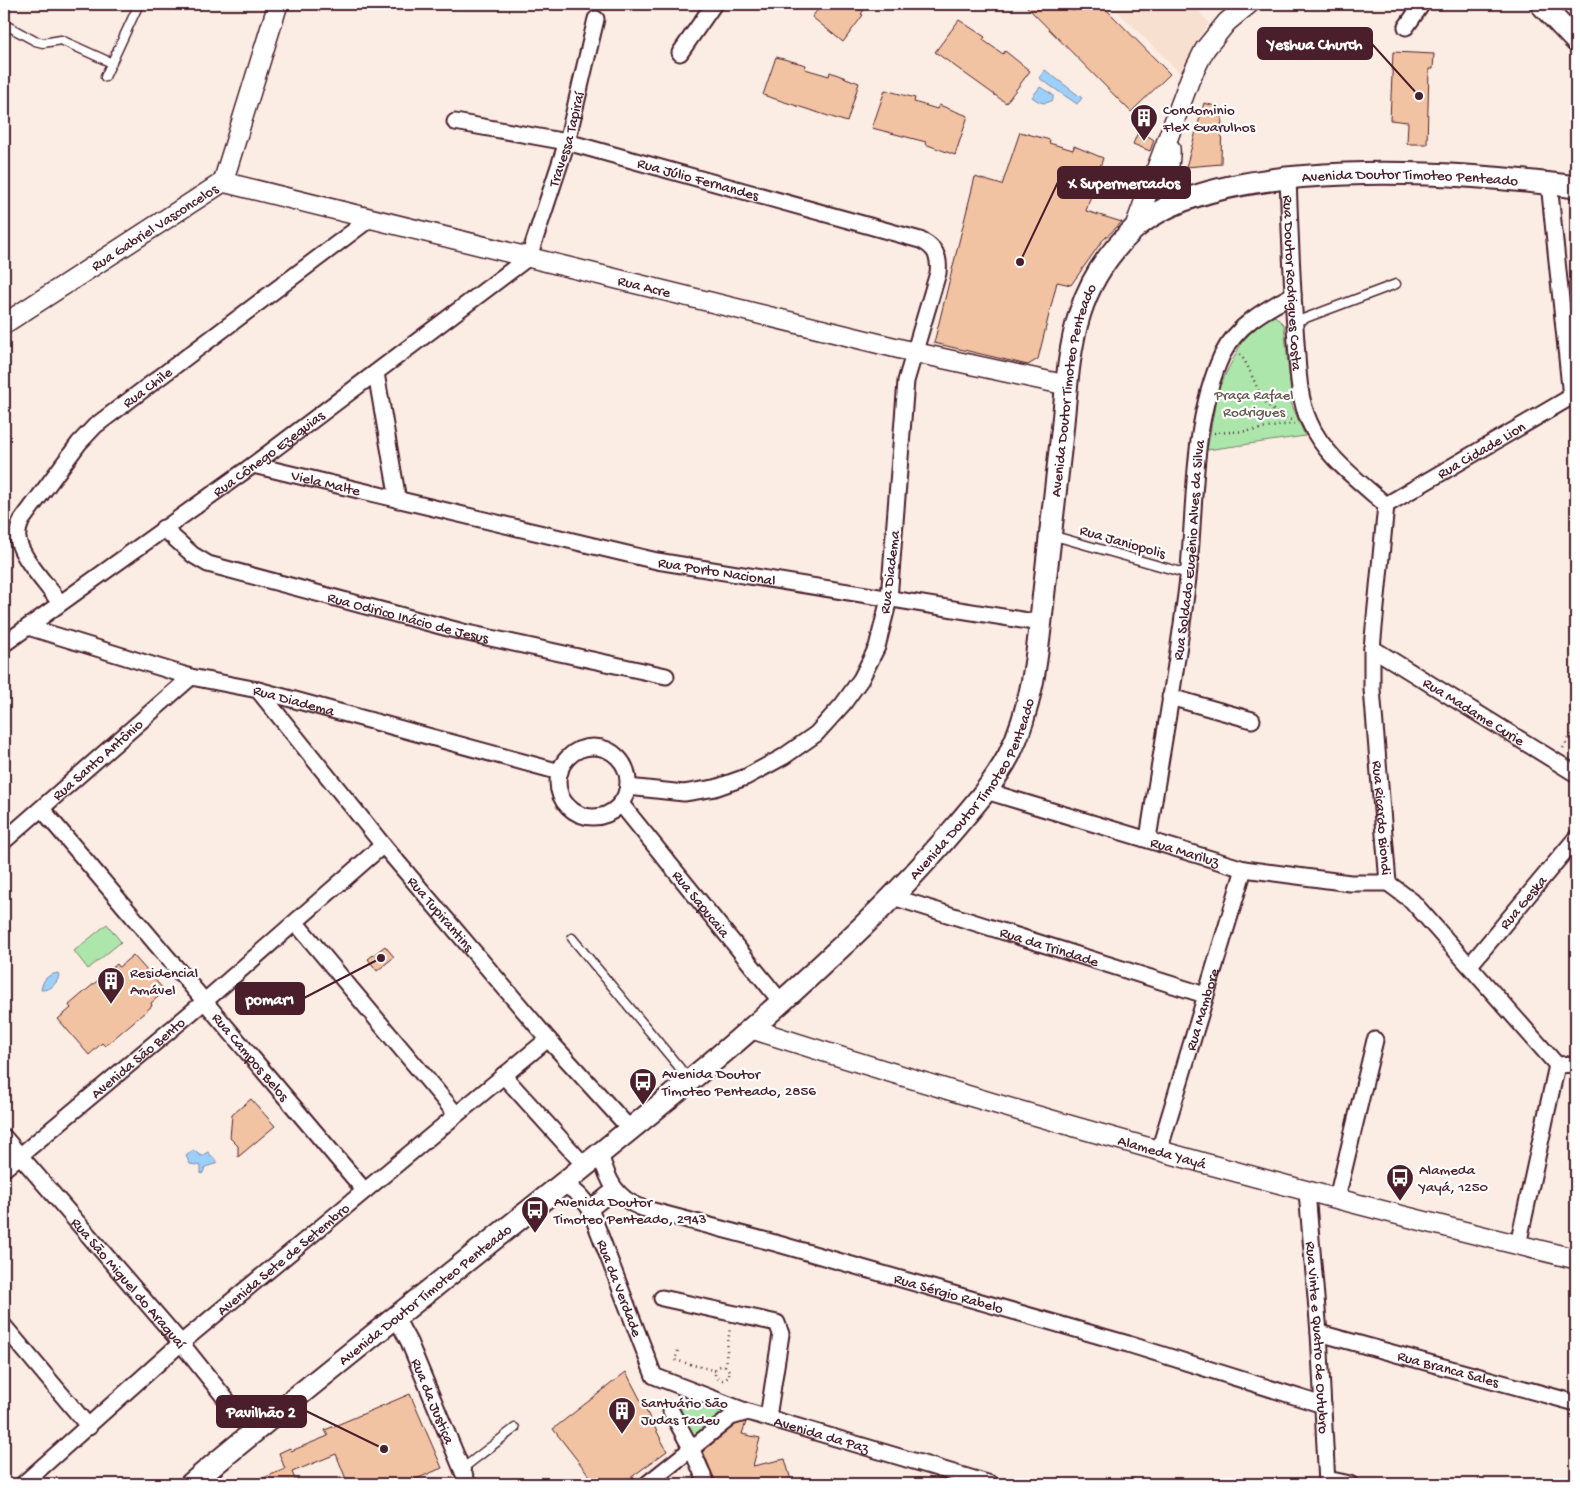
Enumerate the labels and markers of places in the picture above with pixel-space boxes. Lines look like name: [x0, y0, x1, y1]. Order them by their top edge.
callout: Yeshua Church: [1258, 28, 1372, 59]
place label: Condominio Flex Guarulhos: [1162, 102, 1255, 137]
building icon: Condominio Flex Guarulhos: [1129, 103, 1159, 142]
callout: X Supermercados: [1058, 167, 1190, 198]
place label: Residencial Amável: [130, 965, 198, 1000]
building icon: Residencial Amável: [96, 966, 126, 1005]
callout: pomar1: [236, 983, 304, 1014]
place label: Avenida Doutor Timoteo Penteado, 2856: [661, 1066, 816, 1101]
bus stop icon: Avenida Doutor Timoteo Penteado, 2856: [628, 1067, 658, 1106]
place label: Alameda Yayá, 1250: [1417, 1162, 1489, 1197]
bus stop icon: Alameda Yayá, 1250: [1385, 1163, 1415, 1202]
place label: Avenida Doutor Timoteo Penteado, 2943: [553, 1194, 707, 1229]
bus stop icon: Avenida Doutor Timoteo Penteado, 2943: [520, 1195, 550, 1234]
place label: Santuário São Judas Tadeu: [641, 1395, 728, 1430]
callout: Pavilhão 2: [217, 1396, 306, 1427]
building icon: Santuário São Judas Tadeu: [607, 1396, 637, 1435]

